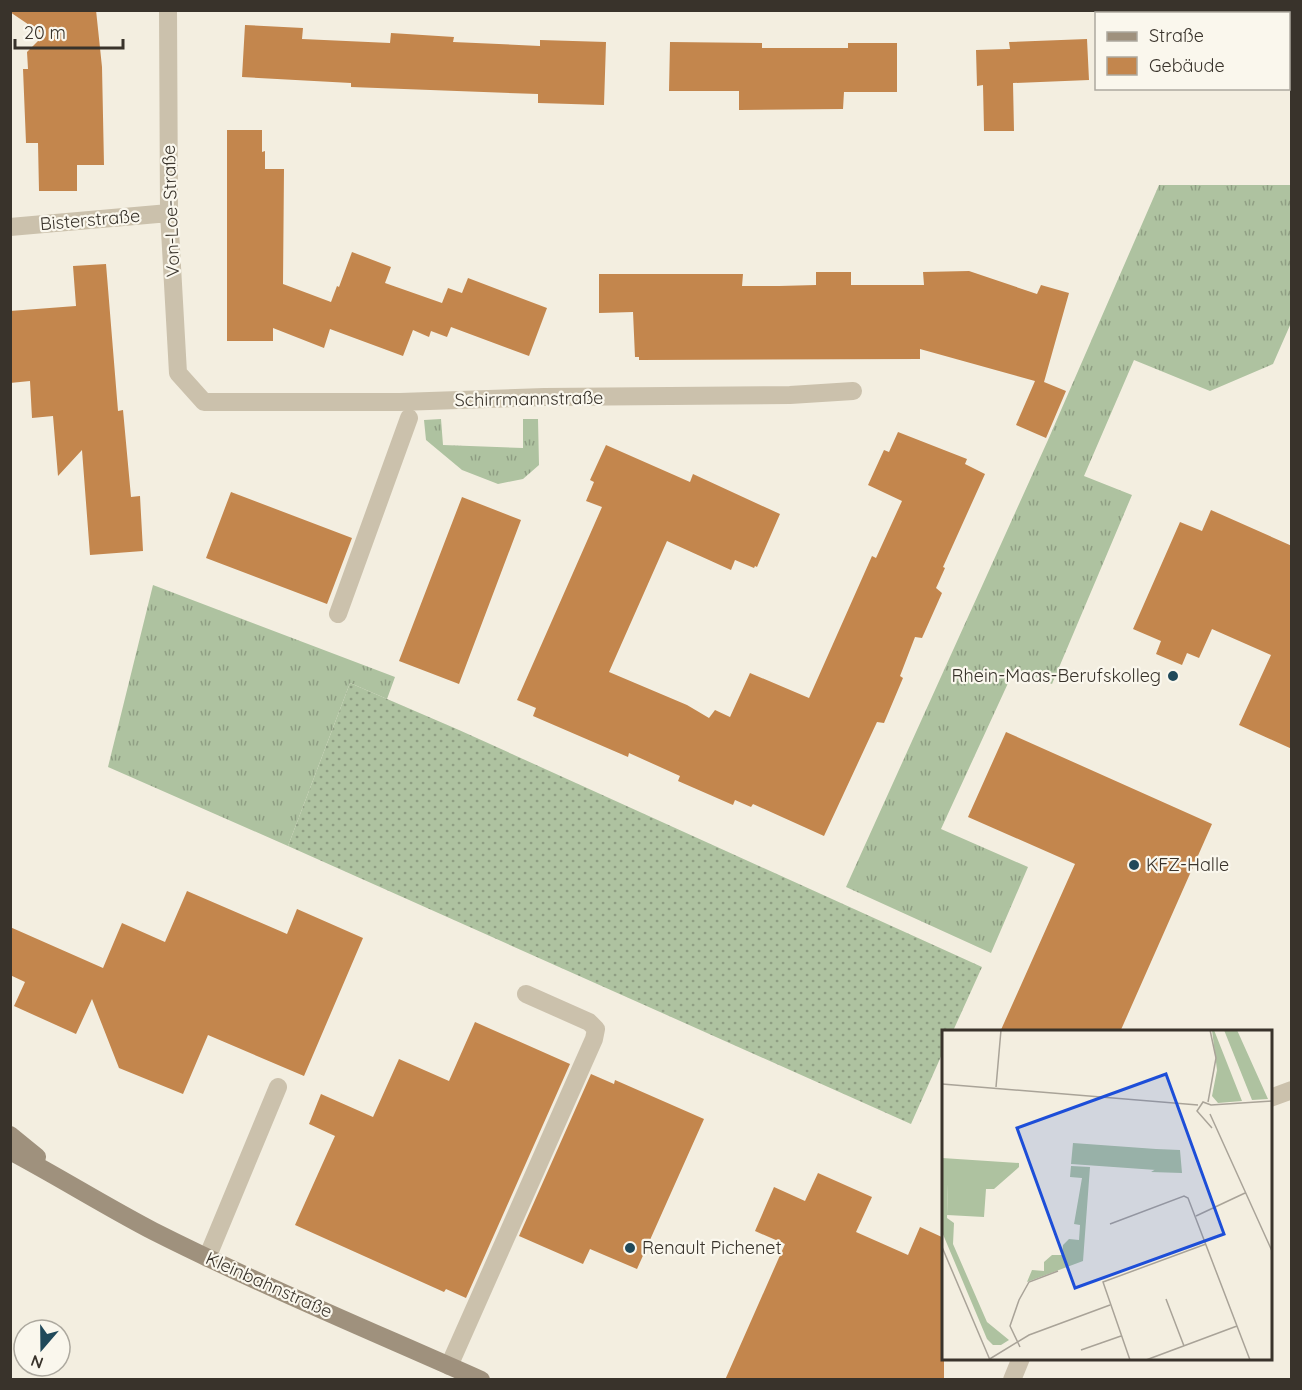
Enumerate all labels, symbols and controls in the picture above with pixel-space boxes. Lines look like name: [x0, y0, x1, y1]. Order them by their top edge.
scale bar: [15, 12, 123, 50]
legend: [1095, 12, 1290, 90]
text: 20 m: [24, 21, 66, 44]
text: Straße: [1149, 24, 1204, 47]
text: Gebäude: [1149, 54, 1225, 77]
street label: Von-Loe-Straße: [157, 144, 184, 278]
street label: Bisterstraße: [39, 204, 141, 235]
street label: Schirrmannstraße: [454, 386, 604, 411]
place label: Rhein-Maas-Berufskolleg: [951, 664, 1161, 687]
marker: Rhein-Maas-Berufskolleg: [1166, 669, 1180, 683]
place label: KFZ-Halle: [1146, 853, 1229, 876]
marker: KFZ-Halle: [1127, 858, 1141, 872]
inset map: [942, 1030, 1272, 1360]
place label: Renault Pichenet: [642, 1236, 782, 1259]
marker: Renault Pichenet: [623, 1241, 637, 1255]
street label: Kleinbahnstraße: [202, 1246, 336, 1323]
north arrow: [12, 1318, 72, 1378]
text: N: [28, 1351, 46, 1374]

